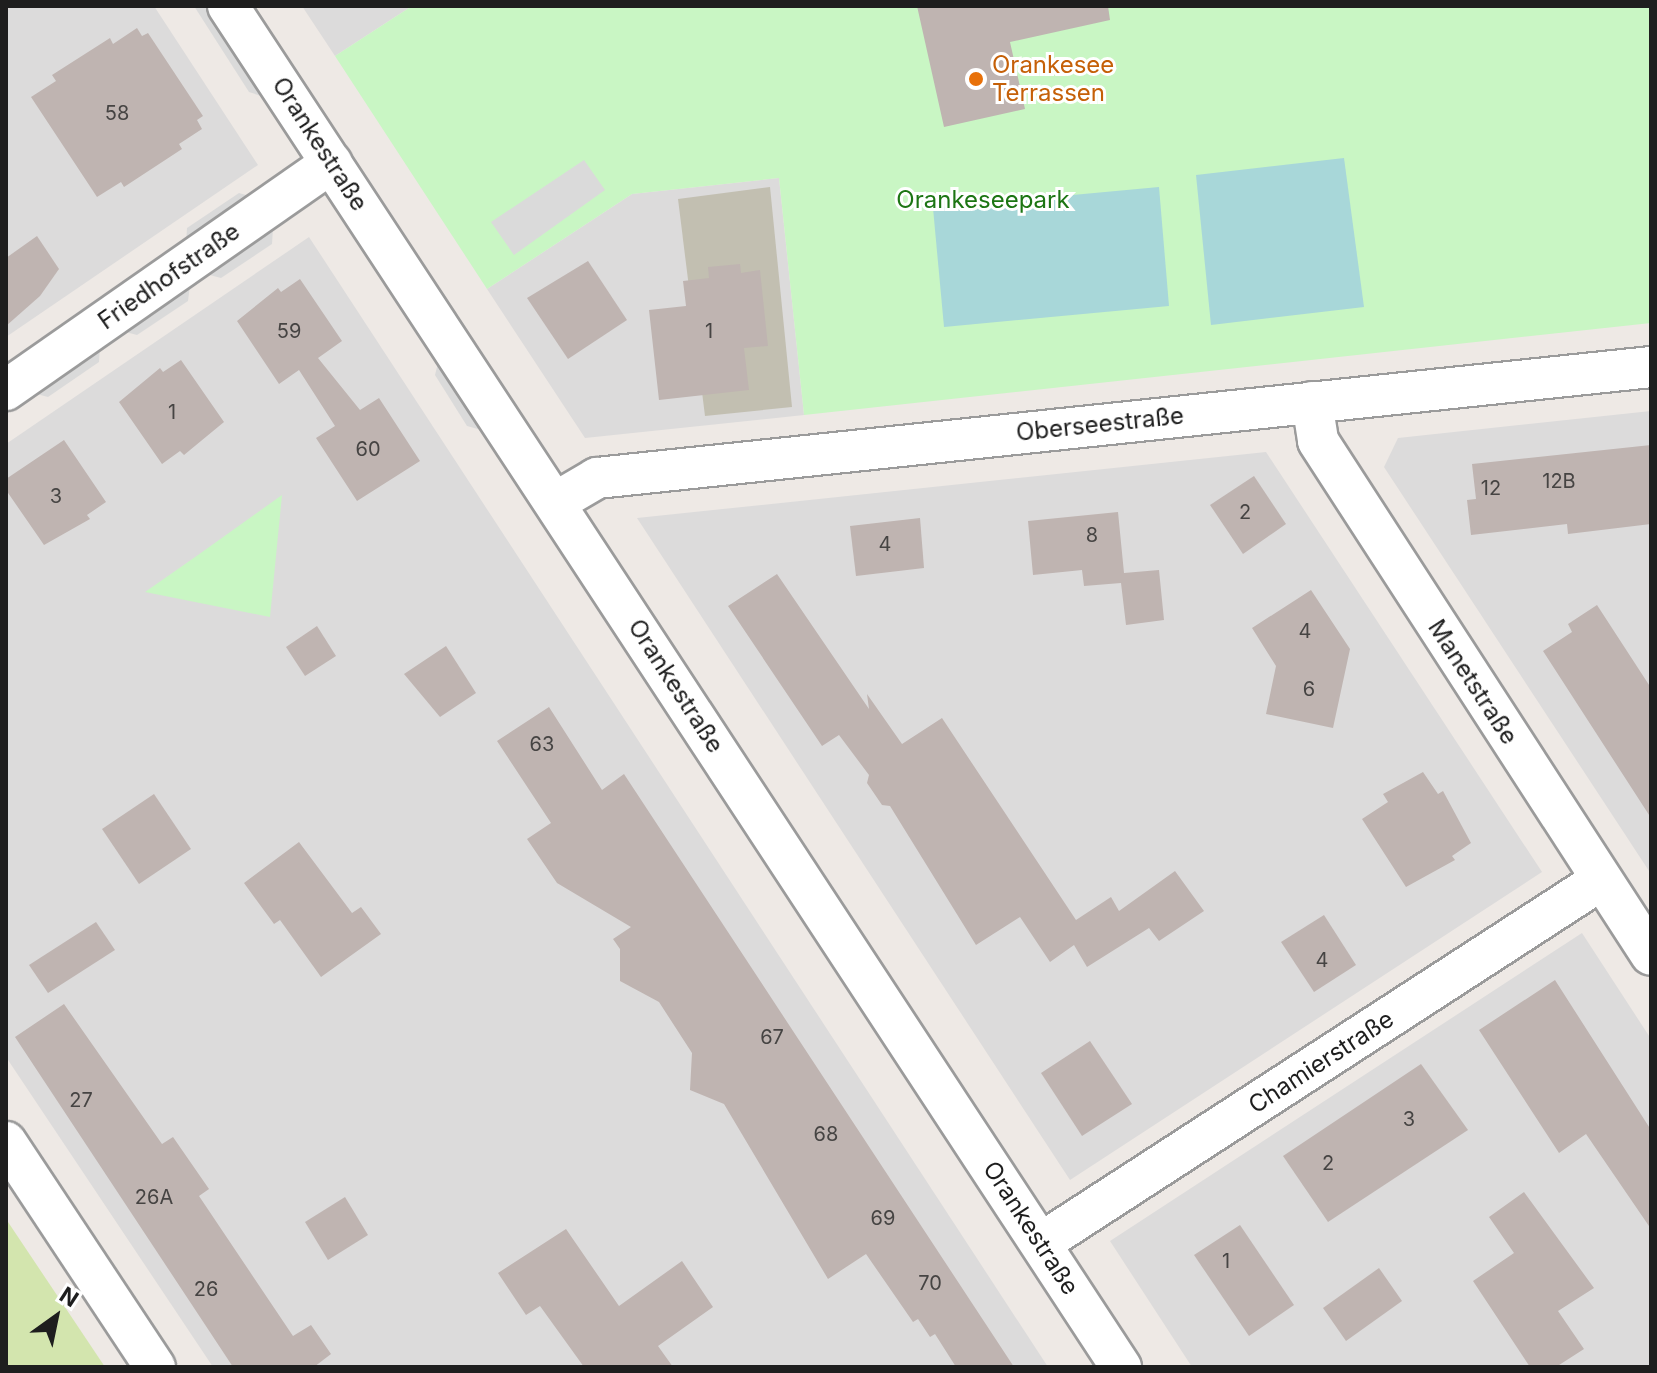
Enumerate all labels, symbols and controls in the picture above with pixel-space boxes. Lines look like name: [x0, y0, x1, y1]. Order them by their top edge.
place label: Orankesee Terrassen: [992, 51, 1114, 107]
marker: Orankesee Terrassen: [967, 70, 985, 88]
street label: Orankestraße: [266, 72, 374, 216]
house number: 58: [105, 101, 129, 125]
park label: Orankeseepark: [896, 186, 1070, 214]
street label: Friedhofstraße: [93, 217, 245, 335]
house number: 59: [277, 319, 301, 343]
house number: 1: [705, 319, 713, 343]
house number: 1: [168, 400, 176, 424]
street label: Oberseestraße: [1015, 401, 1185, 447]
house number: 60: [355, 437, 381, 461]
house number: 12B: [1542, 469, 1576, 493]
house number: 12: [1481, 476, 1501, 500]
house number: 3: [50, 484, 62, 508]
house number: 2: [1239, 500, 1251, 524]
house number: 8: [1086, 523, 1098, 547]
house number: 4: [879, 532, 891, 556]
street label: Orankestraße: [622, 614, 730, 758]
street label: Manetstraße: [1422, 614, 1524, 750]
house number: 4: [1299, 619, 1311, 643]
house number: 6: [1303, 677, 1315, 701]
house number: 63: [530, 732, 554, 756]
house number: 4: [1316, 948, 1328, 972]
street label: Chamierstraße: [1243, 1004, 1399, 1120]
house number: 67: [760, 1025, 784, 1049]
house number: 27: [69, 1088, 93, 1112]
house number: 3: [1403, 1107, 1415, 1131]
house number: 68: [814, 1122, 838, 1146]
house number: 2: [1322, 1151, 1334, 1175]
street label: Orankestraße: [977, 1156, 1085, 1300]
house number: 26A: [135, 1185, 173, 1209]
house number: 69: [871, 1206, 895, 1230]
house number: 1: [1222, 1249, 1230, 1273]
house number: 70: [918, 1271, 942, 1295]
north arrow: [16, 1277, 96, 1357]
house number: 26: [194, 1277, 218, 1301]
text: N: [55, 1281, 83, 1312]

